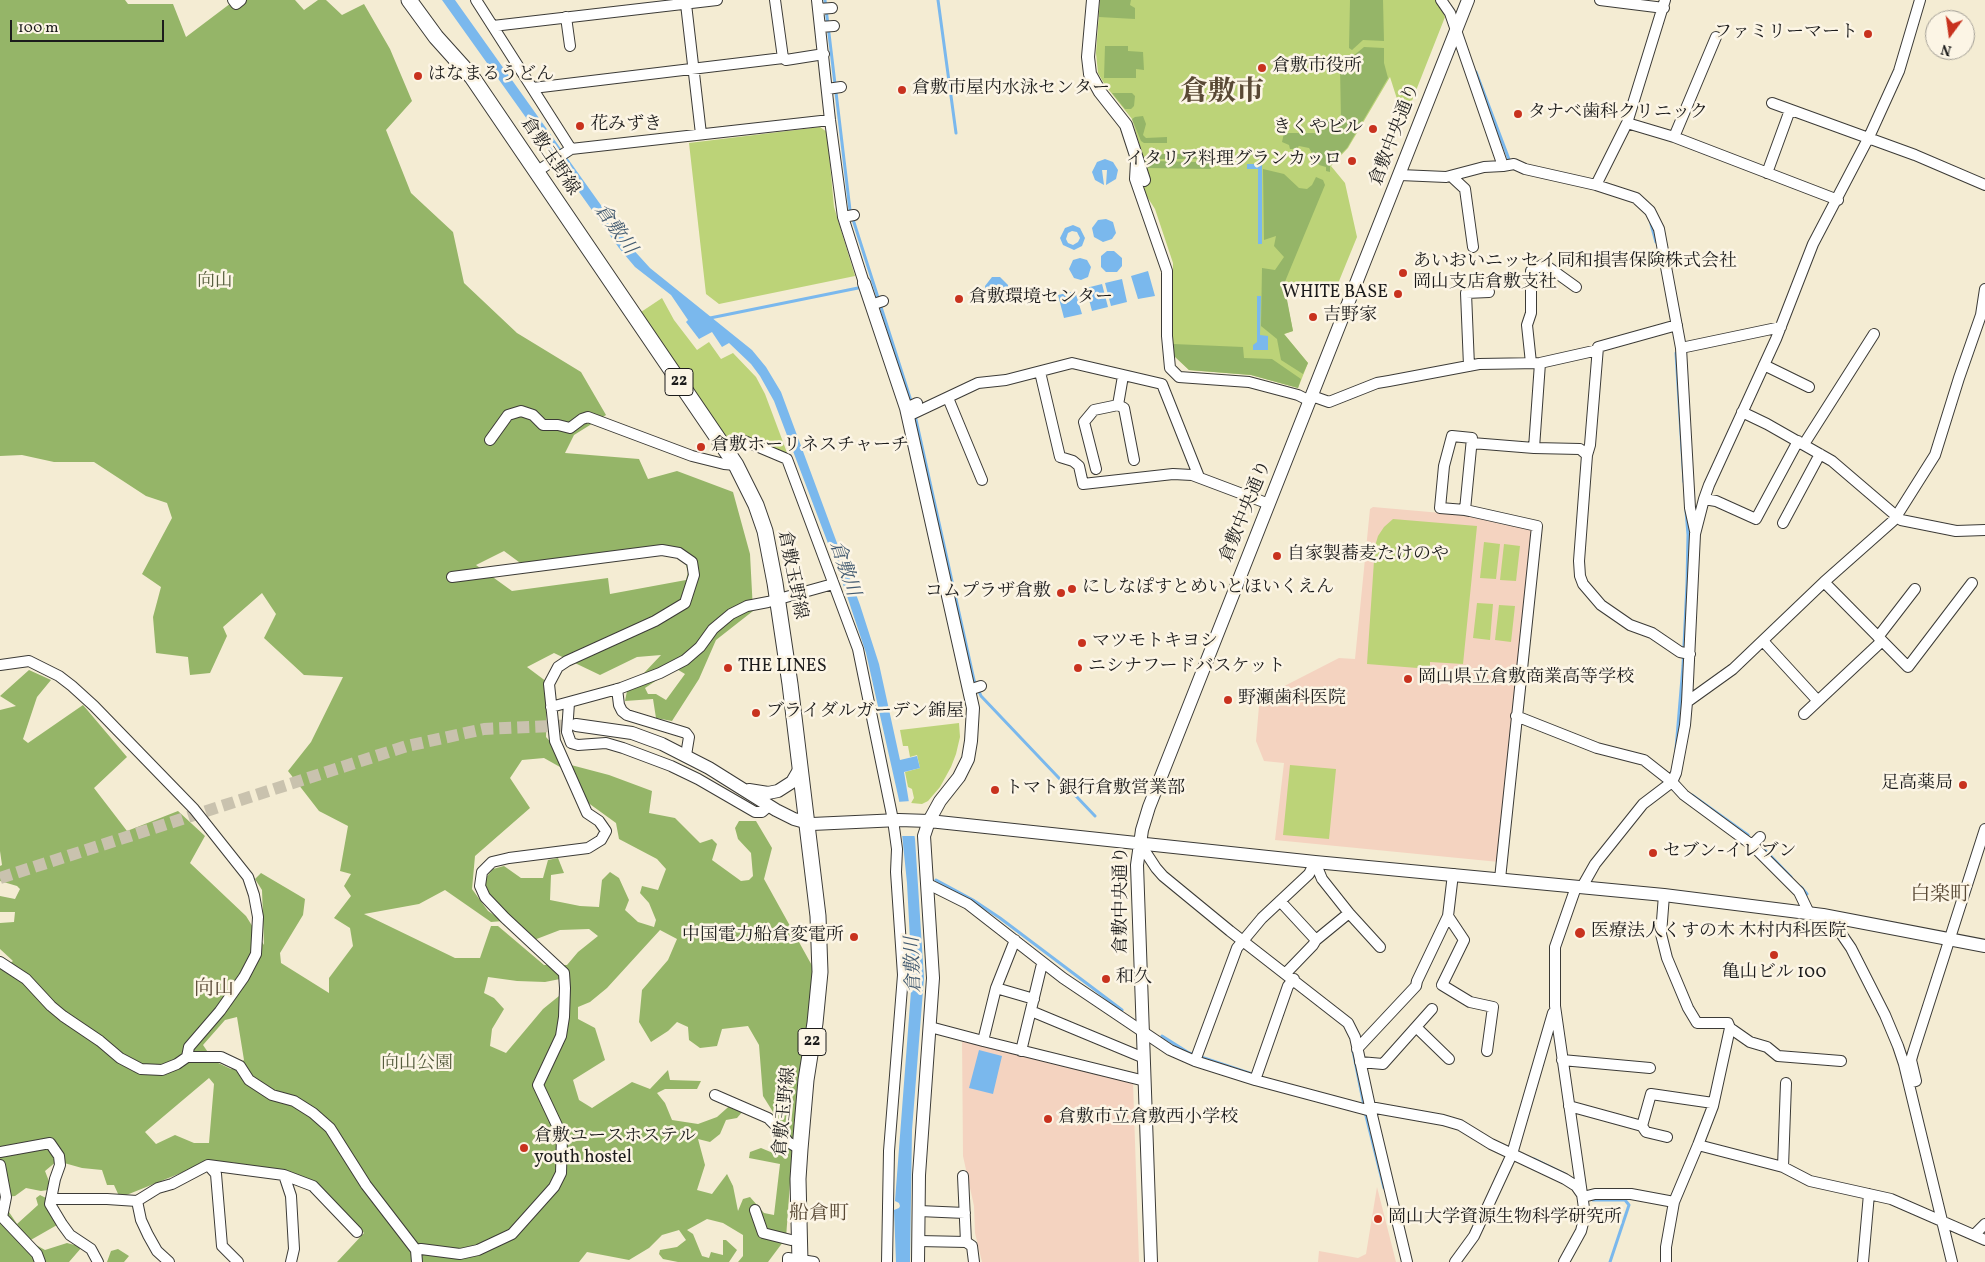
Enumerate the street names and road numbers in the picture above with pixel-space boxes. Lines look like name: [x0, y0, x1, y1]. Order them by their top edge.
street label: 倉敷中央通り: [1367, 81, 1425, 189]
street label: 倉敷玉野線: [515, 114, 583, 200]
road number: 22: [665, 368, 693, 396]
street label: 倉敷中央通り: [1217, 458, 1277, 566]
street label: 倉敷玉野線: [772, 529, 810, 621]
street label: 倉敷中央通り: [1112, 846, 1134, 954]
road number: 22: [798, 1028, 826, 1056]
street label: 倉敷玉野線: [771, 1066, 801, 1158]

